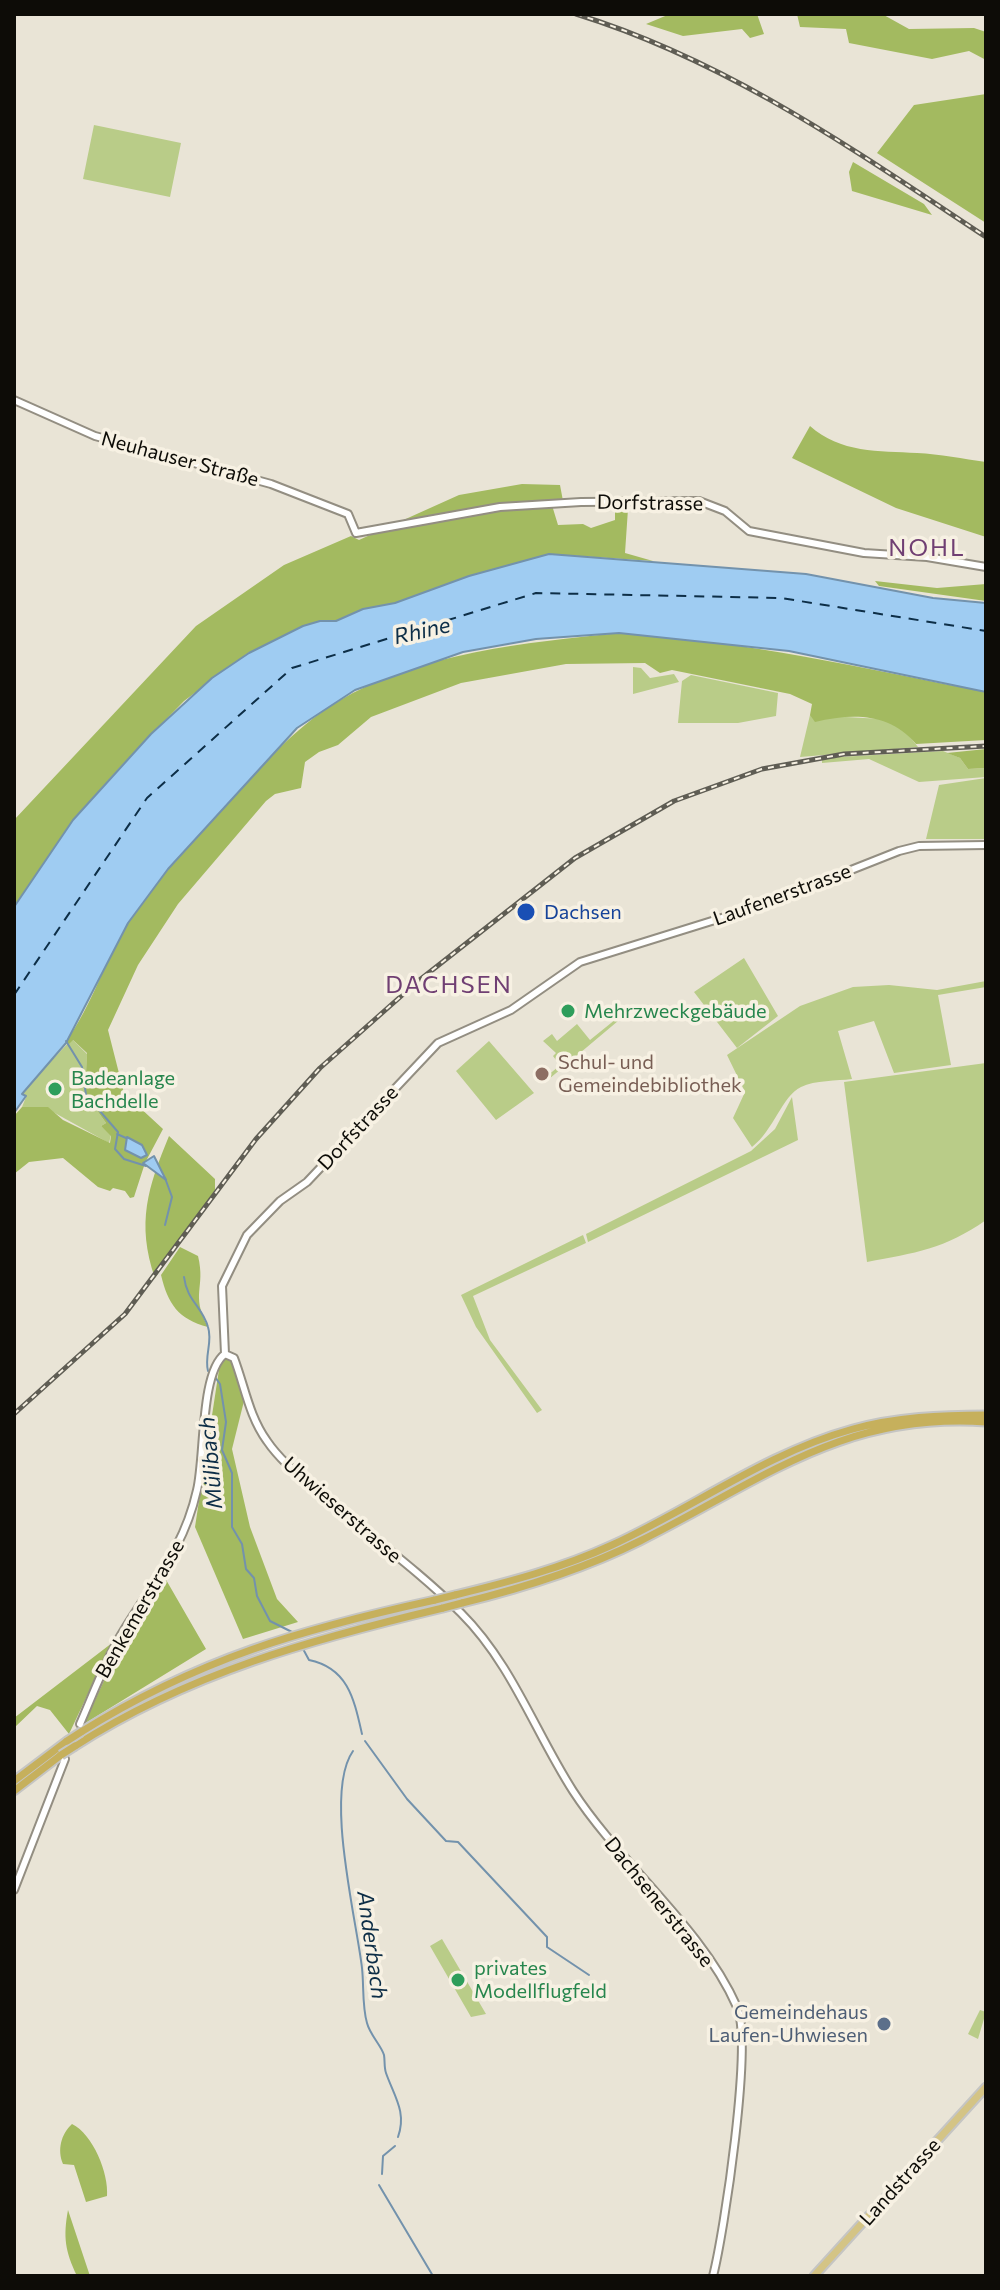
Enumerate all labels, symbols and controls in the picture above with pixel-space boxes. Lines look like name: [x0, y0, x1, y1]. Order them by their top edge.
street label: Neuhauser Straße: [99, 426, 261, 492]
street label: Dorfstrasse: [597, 490, 703, 516]
district label: NOHL: [888, 534, 966, 562]
water label: Rhine: [391, 612, 453, 650]
street label: Laufenerstrasse: [710, 859, 854, 931]
place label: Dachsen: [544, 900, 622, 924]
marker: Dachsen: [515, 901, 537, 923]
district label: DACHSEN: [385, 971, 513, 999]
place label: Mehrzweckgebäude: [584, 999, 767, 1023]
marker: Mehrzweckgebäude: [559, 1002, 577, 1020]
place label: Schul- und Gemeindebibliothek: [558, 1050, 742, 1097]
marker: Schul- und Gemeindebibliothek: [533, 1065, 551, 1083]
place label: Badeanlage Bachdelle: [71, 1066, 175, 1113]
marker: Badeanlage Bachdelle: [46, 1080, 64, 1098]
street label: Dorfstrasse: [313, 1081, 403, 1175]
water label: Mülibach: [194, 1416, 228, 1510]
street label: Uhwieserstrasse: [278, 1452, 406, 1568]
street label: Benkemerstrasse: [91, 1536, 189, 1682]
street label: Dachsenerstrasse: [599, 1832, 719, 1972]
water label: Anderbach: [351, 1889, 393, 2001]
place label: privates Modellflugfeld: [474, 1956, 607, 2003]
marker: privates Modellflugfeld: [449, 1971, 467, 1989]
place label: Gemeindehaus Laufen-Uhwiesen: [708, 2000, 868, 2047]
marker: Gemeindehaus Laufen-Uhwiesen: [875, 2015, 893, 2033]
street label: Landstrasse: [855, 2133, 945, 2231]

